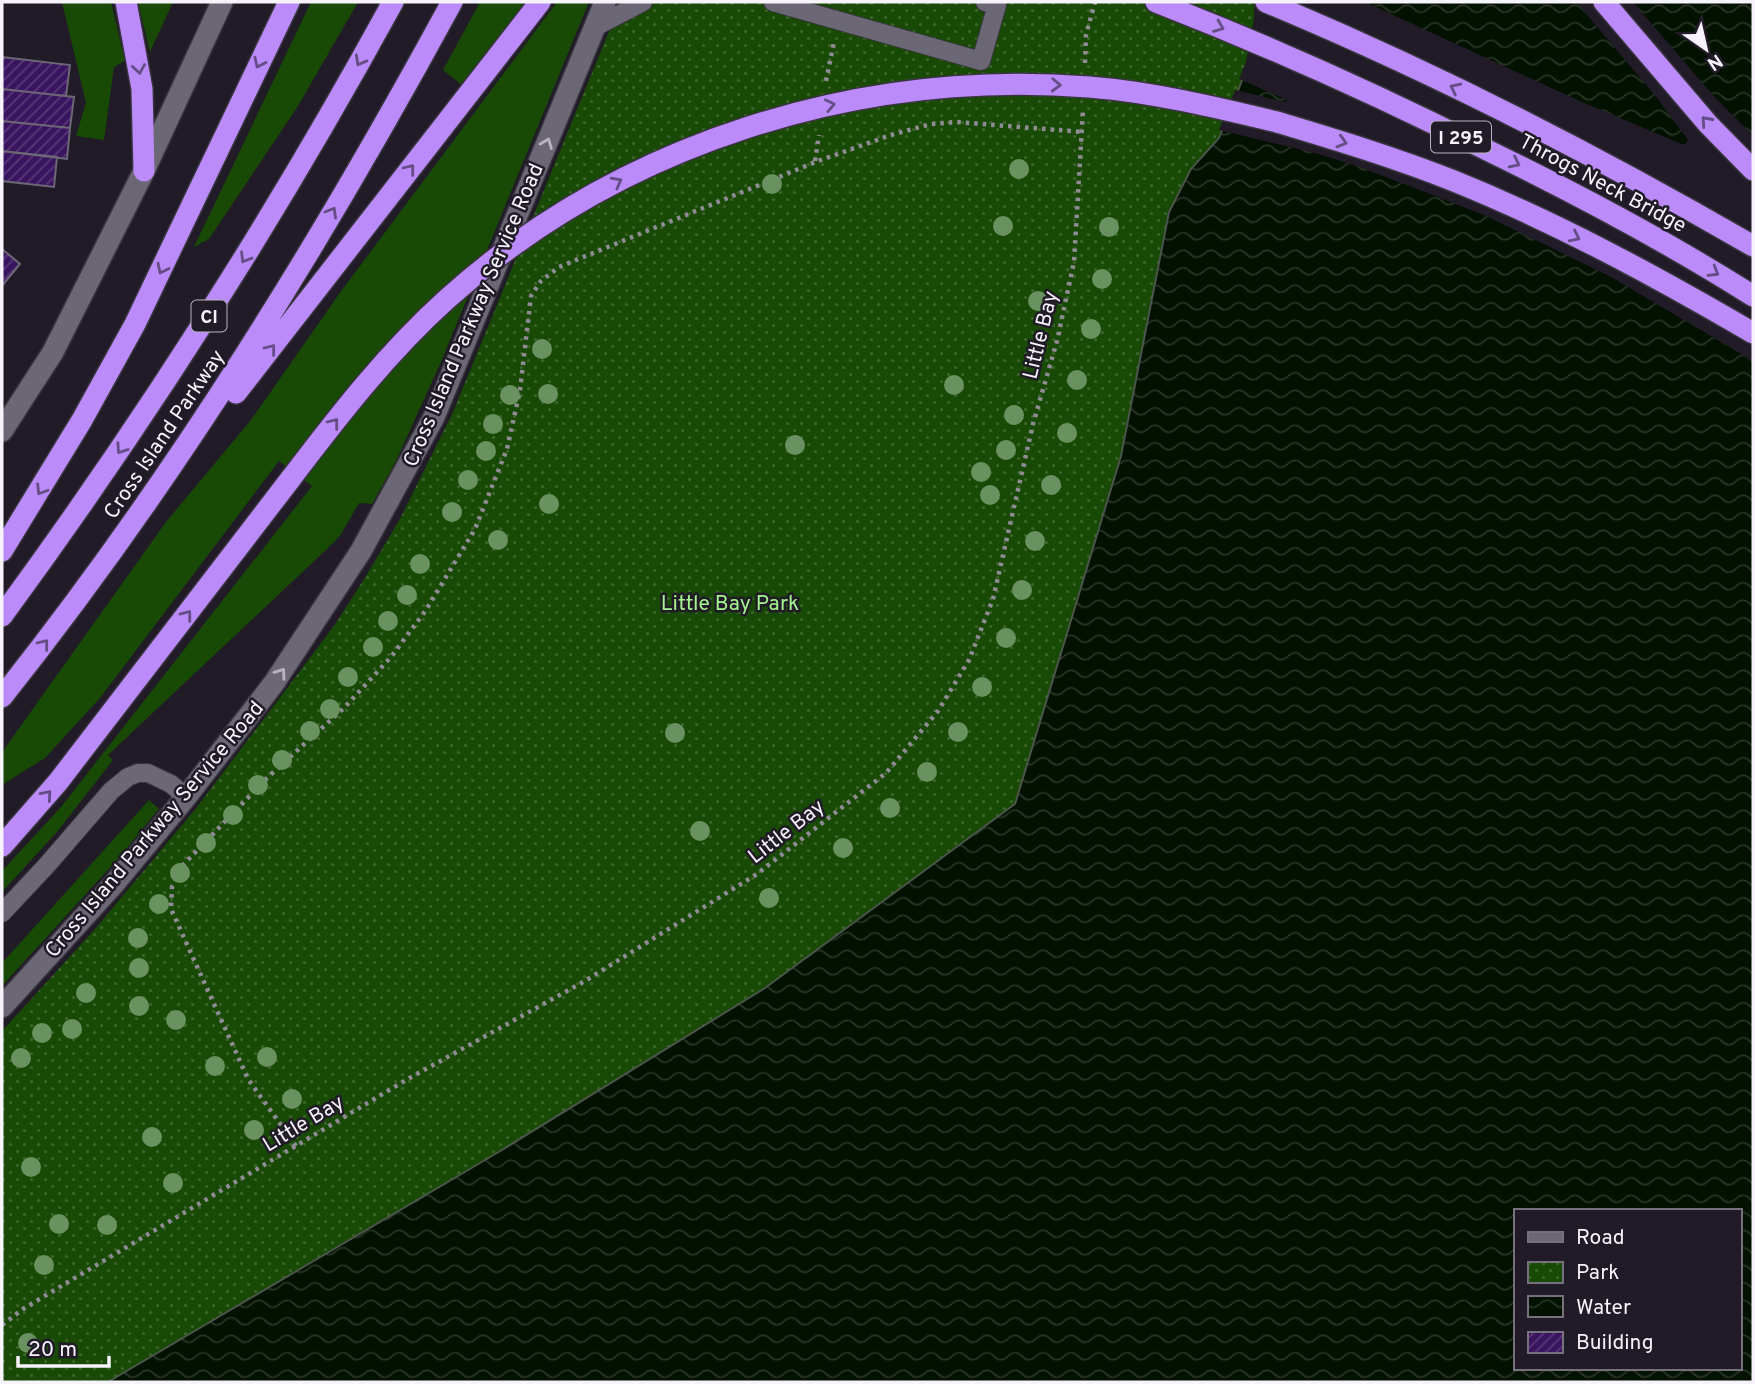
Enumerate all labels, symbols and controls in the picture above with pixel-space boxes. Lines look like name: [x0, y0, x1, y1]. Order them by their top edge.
north arrow: [1671, 14, 1741, 84]
one-way arrow: [1213, 19, 1225, 33]
text: N: [1702, 48, 1727, 75]
one-way arrow: [355, 54, 368, 67]
one-way arrow: [254, 56, 268, 69]
one-way arrow: [131, 63, 146, 75]
one-way arrow: [1051, 78, 1062, 93]
one-way arrow: [1450, 82, 1462, 96]
one-way arrow: [824, 98, 836, 113]
one-way arrow: [1702, 116, 1714, 129]
road number: I 295: [1431, 122, 1491, 153]
street label: Throgs Neck Bridge: [1514, 129, 1691, 240]
one-way arrow: [1336, 133, 1348, 148]
one-way arrow: [539, 137, 553, 149]
one-way arrow: [1508, 155, 1520, 169]
street label: Cross Island Parkway Service Road: [398, 160, 551, 471]
one-way arrow: [402, 164, 415, 177]
one-way arrow: [610, 177, 622, 191]
one-way arrow: [324, 207, 337, 220]
one-way arrow: [1568, 228, 1580, 242]
one-way arrow: [241, 250, 254, 263]
one-way arrow: [156, 262, 170, 274]
one-way arrow: [1707, 264, 1720, 277]
street label: Little Bay: [1017, 288, 1065, 382]
road number: CI: [192, 300, 227, 332]
one-way arrow: [262, 344, 275, 356]
street label: Cross Island Parkway: [99, 345, 232, 525]
one-way arrow: [325, 418, 338, 430]
one-way arrow: [116, 441, 129, 454]
one-way arrow: [36, 482, 49, 495]
park label: Little Bay Park: [661, 591, 799, 618]
one-way arrow: [178, 610, 191, 623]
one-way arrow: [36, 639, 48, 652]
one-way arrow: [273, 668, 285, 681]
street label: Cross Island Parkway Service Road: [40, 696, 271, 964]
one-way arrow: [39, 790, 51, 803]
street label: Little Bay: [743, 794, 831, 871]
street label: Little Bay: [258, 1090, 349, 1159]
legend: [1514, 1209, 1741, 1370]
text: Road: [1576, 1225, 1625, 1252]
text: Park: [1576, 1260, 1619, 1287]
text: Water: [1576, 1295, 1631, 1322]
scale bar: [18, 1324, 108, 1368]
text: Building: [1576, 1330, 1654, 1357]
text: 20 m: [28, 1337, 77, 1364]

